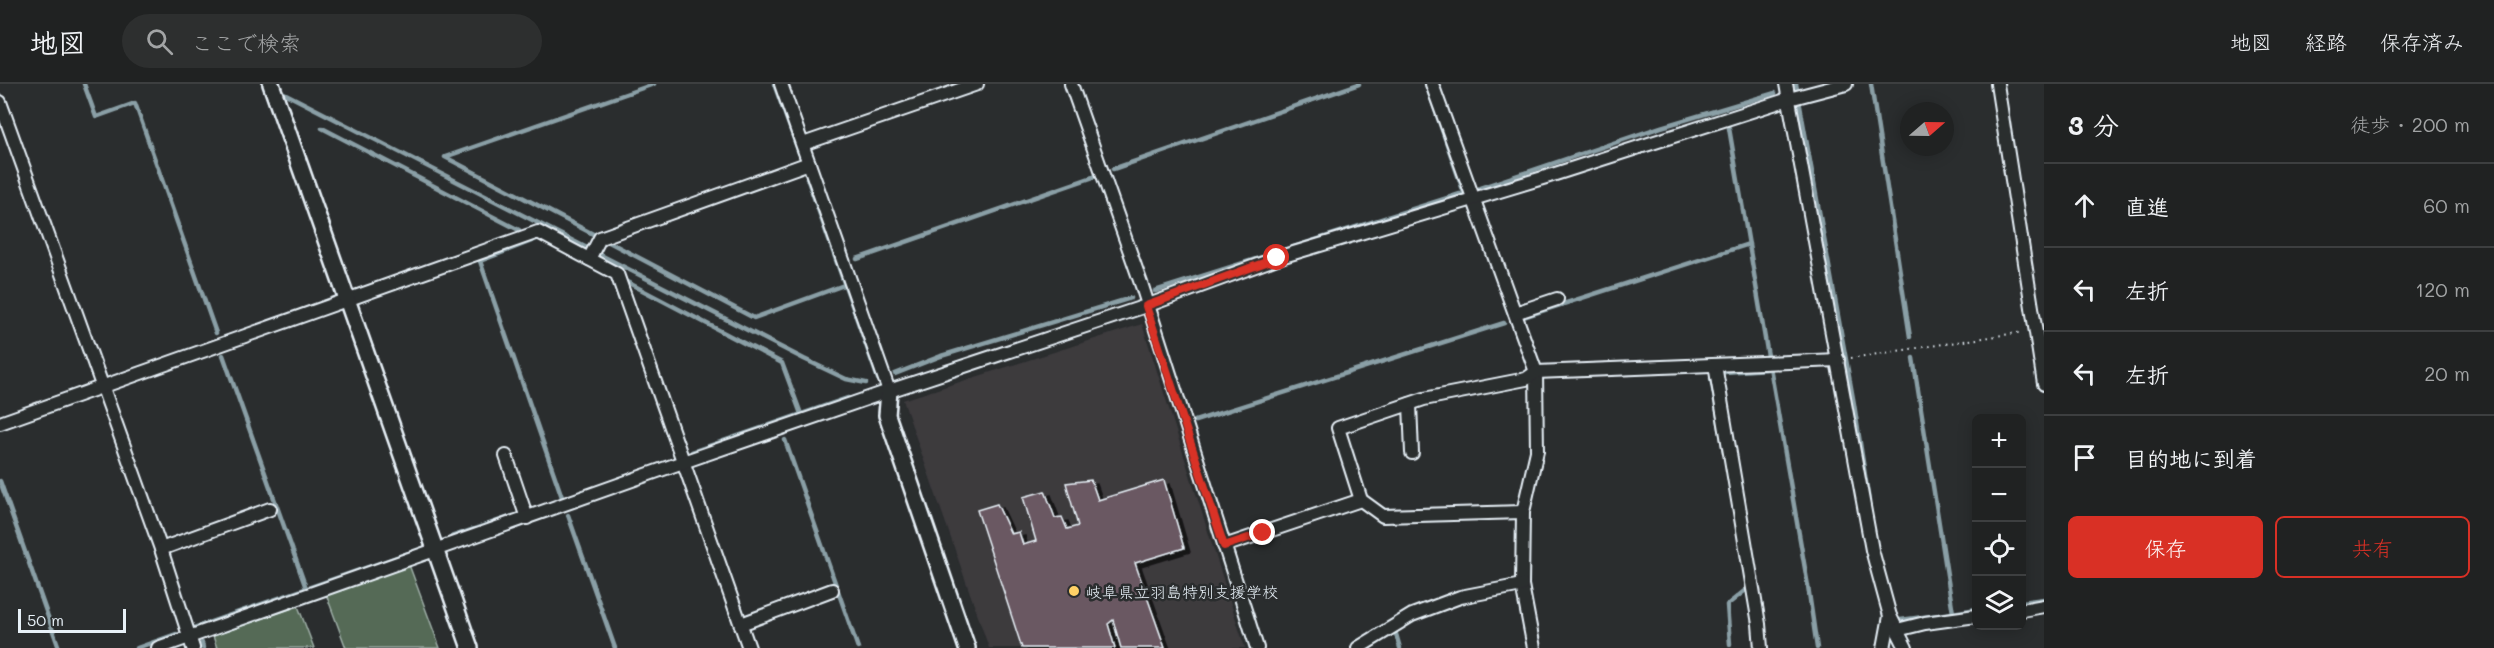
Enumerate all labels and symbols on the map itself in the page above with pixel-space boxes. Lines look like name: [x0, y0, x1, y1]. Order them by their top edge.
north arrow: [1900, 102, 1954, 156]
route start: [1263, 244, 1289, 270]
route end: [1249, 519, 1275, 545]
place label: 岐阜県立羽島特別支援学校: [1086, 581, 1278, 602]
marker: 岐阜県立羽島特別支援学校: [1067, 584, 1081, 598]
scale bar: [18, 606, 126, 634]

